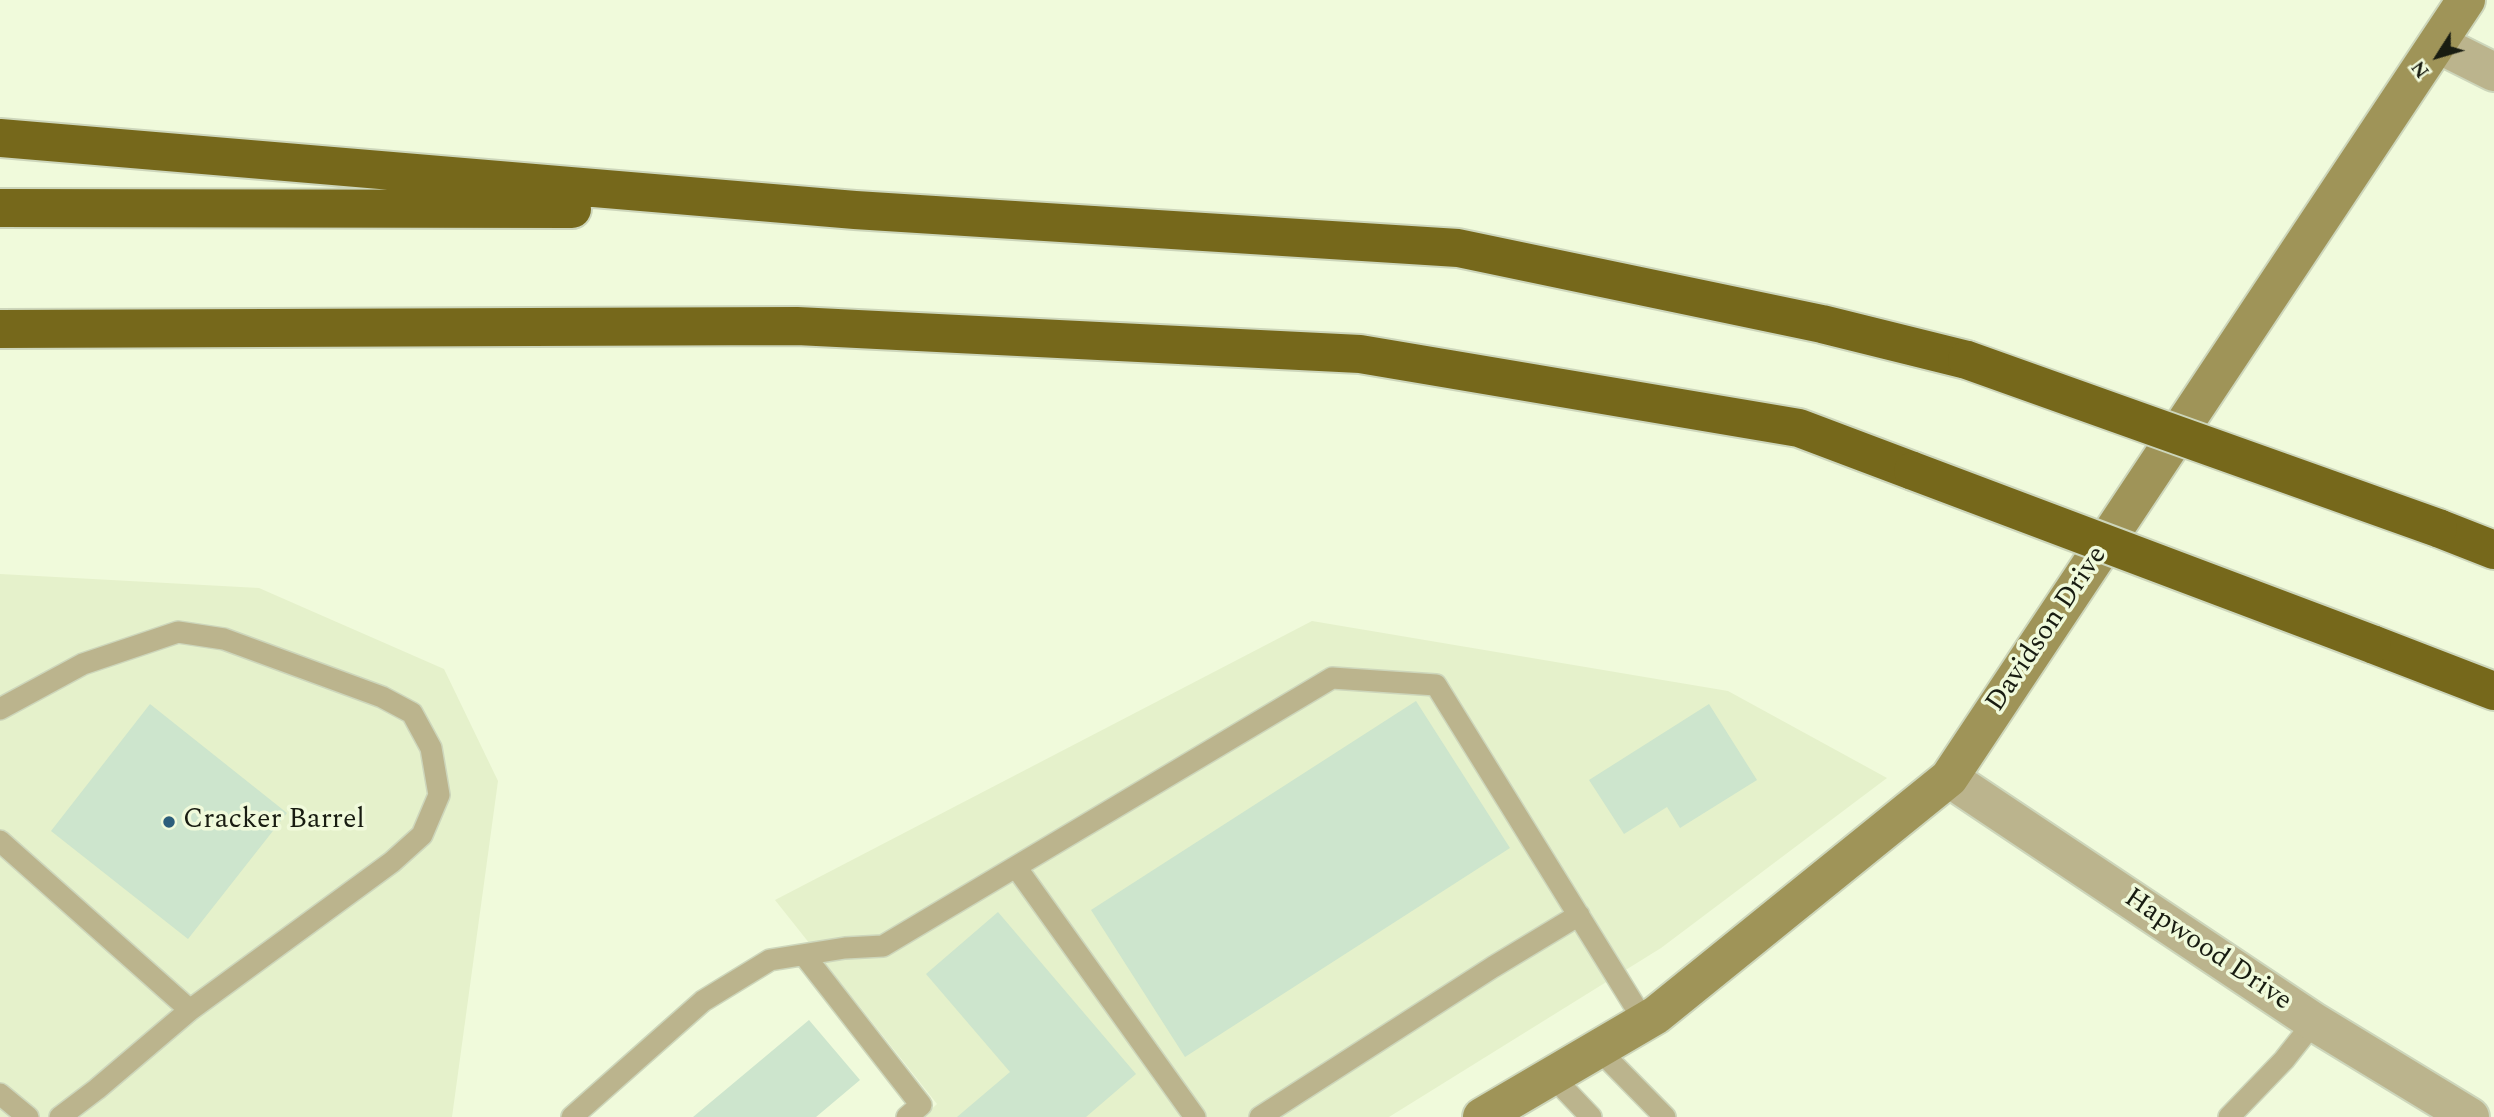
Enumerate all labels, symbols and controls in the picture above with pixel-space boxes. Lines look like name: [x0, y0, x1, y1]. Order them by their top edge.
north arrow: [2403, 21, 2473, 91]
text: N: [2405, 54, 2437, 84]
street label: Davidson Drive: [1980, 541, 2116, 719]
place label: Cracker Barrel: [183, 805, 365, 839]
marker: Cracker Barrel: [161, 814, 177, 830]
street label: Hapwood Drive: [2117, 883, 2297, 1019]

